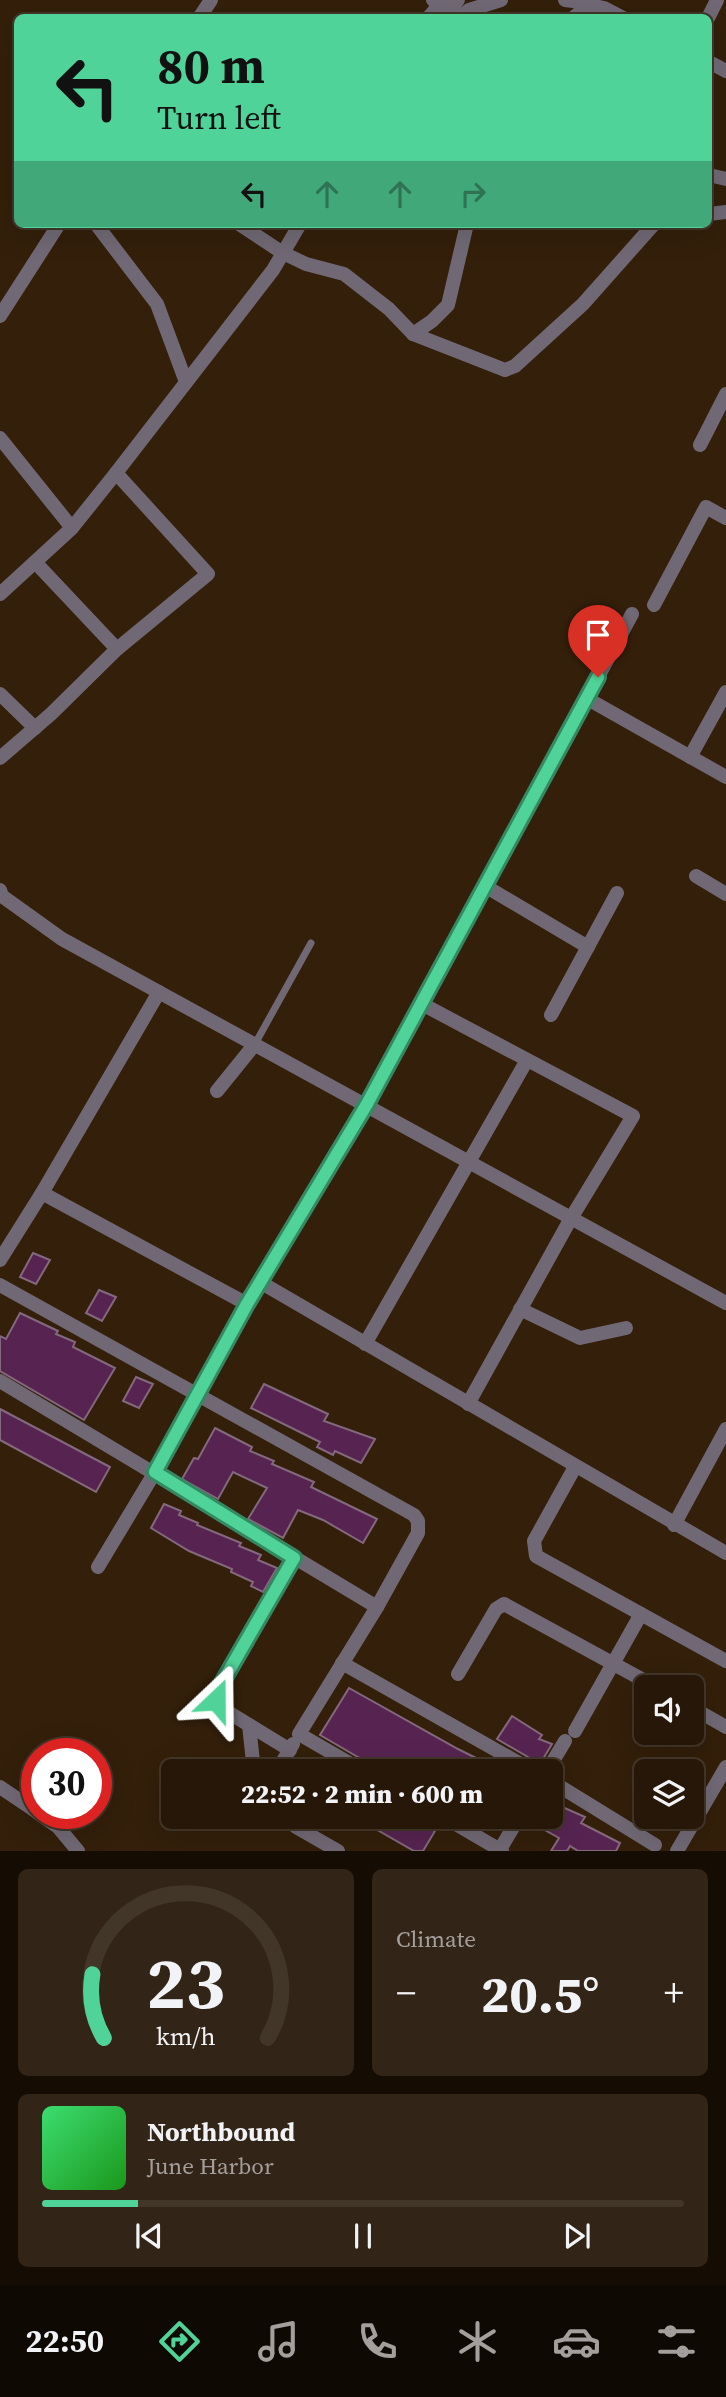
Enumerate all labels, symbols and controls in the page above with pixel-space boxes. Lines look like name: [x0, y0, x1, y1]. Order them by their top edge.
text: 80 m: [157, 32, 265, 99]
icon: left: [42, 42, 133, 133]
text: Turn left: [157, 96, 281, 140]
icon: left: [235, 175, 273, 213]
icon: ahead: [308, 175, 346, 213]
icon: ahead: [381, 175, 419, 213]
icon: right: [454, 175, 492, 213]
pin: [568, 605, 628, 677]
icon: arrive: [579, 616, 617, 654]
position arrow: [179, 1663, 253, 1737]
map controls: [634, 1675, 704, 1829]
button: sound: [634, 1675, 704, 1745]
speed limit sign: 30: [21, 1738, 112, 1829]
button: layers: [634, 1759, 704, 1829]
text: 22:52 · 2 min · 600 m: [241, 1776, 483, 1812]
text: Climate: [396, 1923, 476, 1955]
text: 23: [147, 1934, 225, 2033]
text: 20.5°: [481, 1958, 599, 2029]
text: −: [396, 1967, 416, 2019]
text: +: [664, 1967, 684, 2019]
text: km/h: [156, 2019, 216, 2053]
text: Northbound: [147, 2114, 295, 2150]
text: June Harbor: [147, 2150, 274, 2182]
icon: previous: [130, 2217, 168, 2255]
icon: pause: [344, 2217, 382, 2255]
icon: next: [558, 2217, 596, 2255]
icon: directions: [155, 2317, 204, 2366]
icon: music: [254, 2317, 303, 2366]
icon: phone: [353, 2317, 402, 2366]
icon: climate: [453, 2317, 502, 2366]
icon: car: [552, 2317, 601, 2366]
icon: filters: [652, 2317, 701, 2366]
text: 22:50: [25, 2319, 104, 2363]

